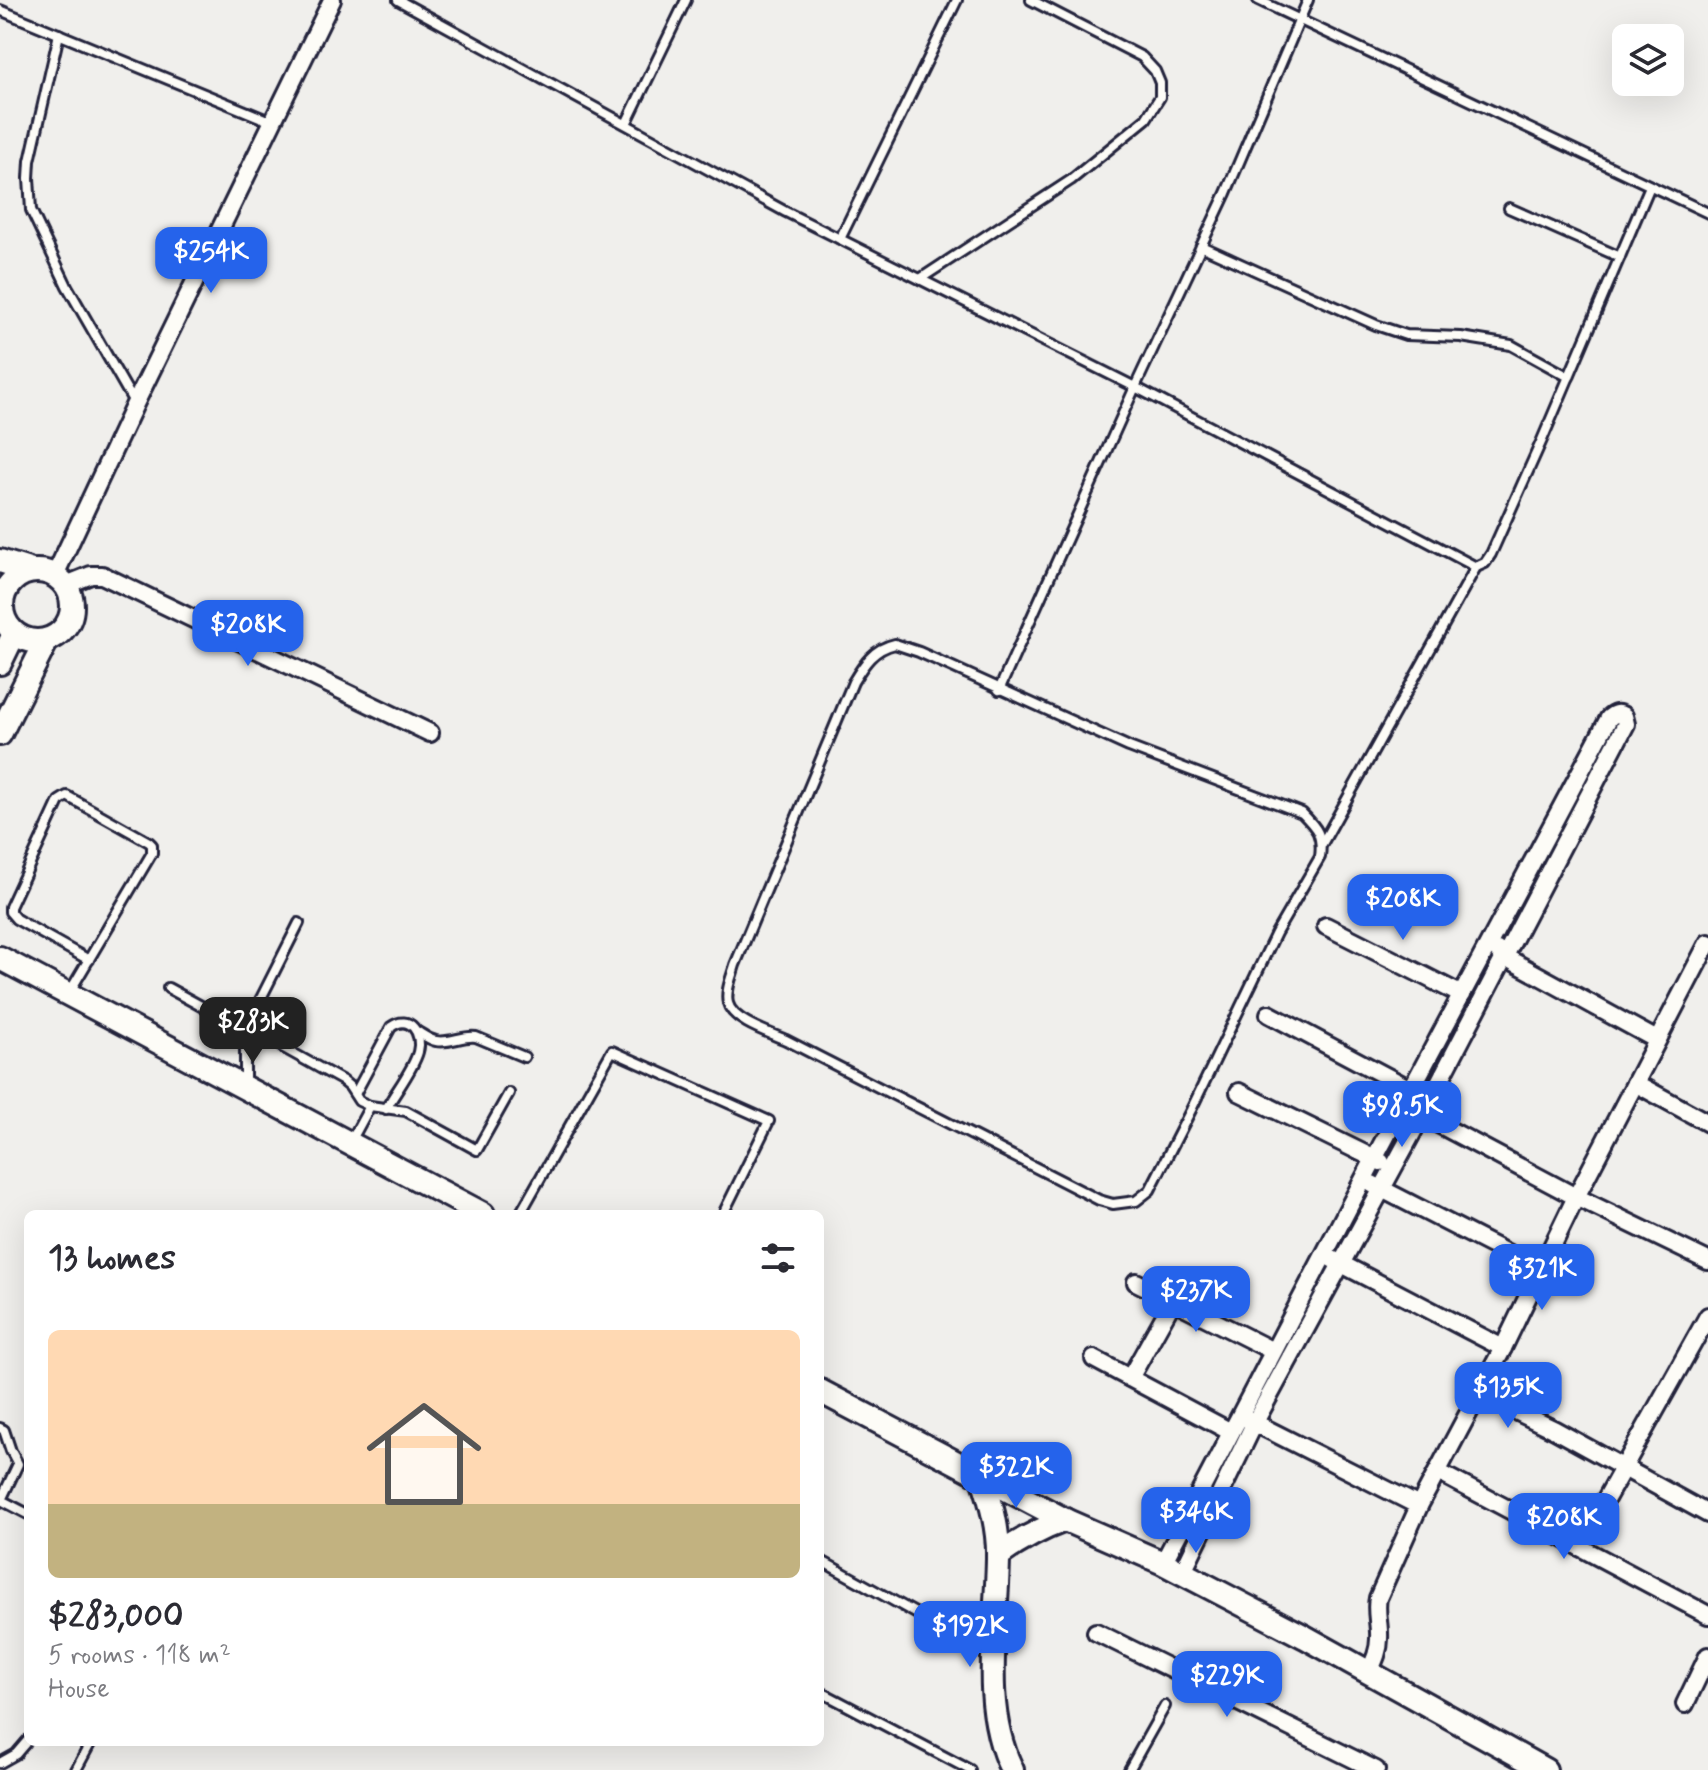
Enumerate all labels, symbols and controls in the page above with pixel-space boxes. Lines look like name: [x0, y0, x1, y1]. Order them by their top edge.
map controls: [1612, 24, 1684, 96]
button: layers: [1612, 24, 1684, 96]
pin: $254K: [155, 227, 267, 295]
text: $254K: [173, 236, 249, 270]
pin: $208K: [192, 600, 304, 668]
text: $208K: [210, 609, 286, 643]
pin: $208K: [1347, 874, 1459, 942]
text: $208K: [1365, 883, 1441, 917]
pin: $283K: [197, 997, 309, 1065]
text: $283K: [217, 1006, 289, 1040]
pin: $98.5K: [1337, 1081, 1467, 1149]
text: $98.5K: [1361, 1090, 1443, 1124]
text: 13 homes: [48, 1236, 176, 1281]
icon: filters: [756, 1236, 800, 1280]
pin: $321K: [1486, 1244, 1598, 1312]
text: $321K: [1507, 1253, 1577, 1287]
pin: $237K: [1140, 1266, 1252, 1334]
text: $237K: [1160, 1275, 1232, 1309]
pin: $135K: [1452, 1362, 1564, 1430]
text: $135K: [1473, 1371, 1543, 1405]
icon: home: [352, 1382, 496, 1526]
pin: $322K: [960, 1442, 1072, 1510]
text: $322K: [979, 1451, 1053, 1485]
pin: $346K: [1140, 1487, 1252, 1555]
pin: $208K: [1508, 1493, 1620, 1561]
text: $346K: [1159, 1496, 1233, 1530]
text: $208K: [1526, 1502, 1602, 1536]
text: $283,000: [48, 1594, 183, 1639]
pin: $192K: [914, 1601, 1026, 1669]
text: $192K: [932, 1610, 1008, 1644]
text: 5 rooms · 118 m²: [48, 1639, 231, 1673]
pin: $229K: [1171, 1651, 1283, 1719]
text: $229K: [1190, 1660, 1264, 1694]
text: House: [48, 1673, 109, 1707]

